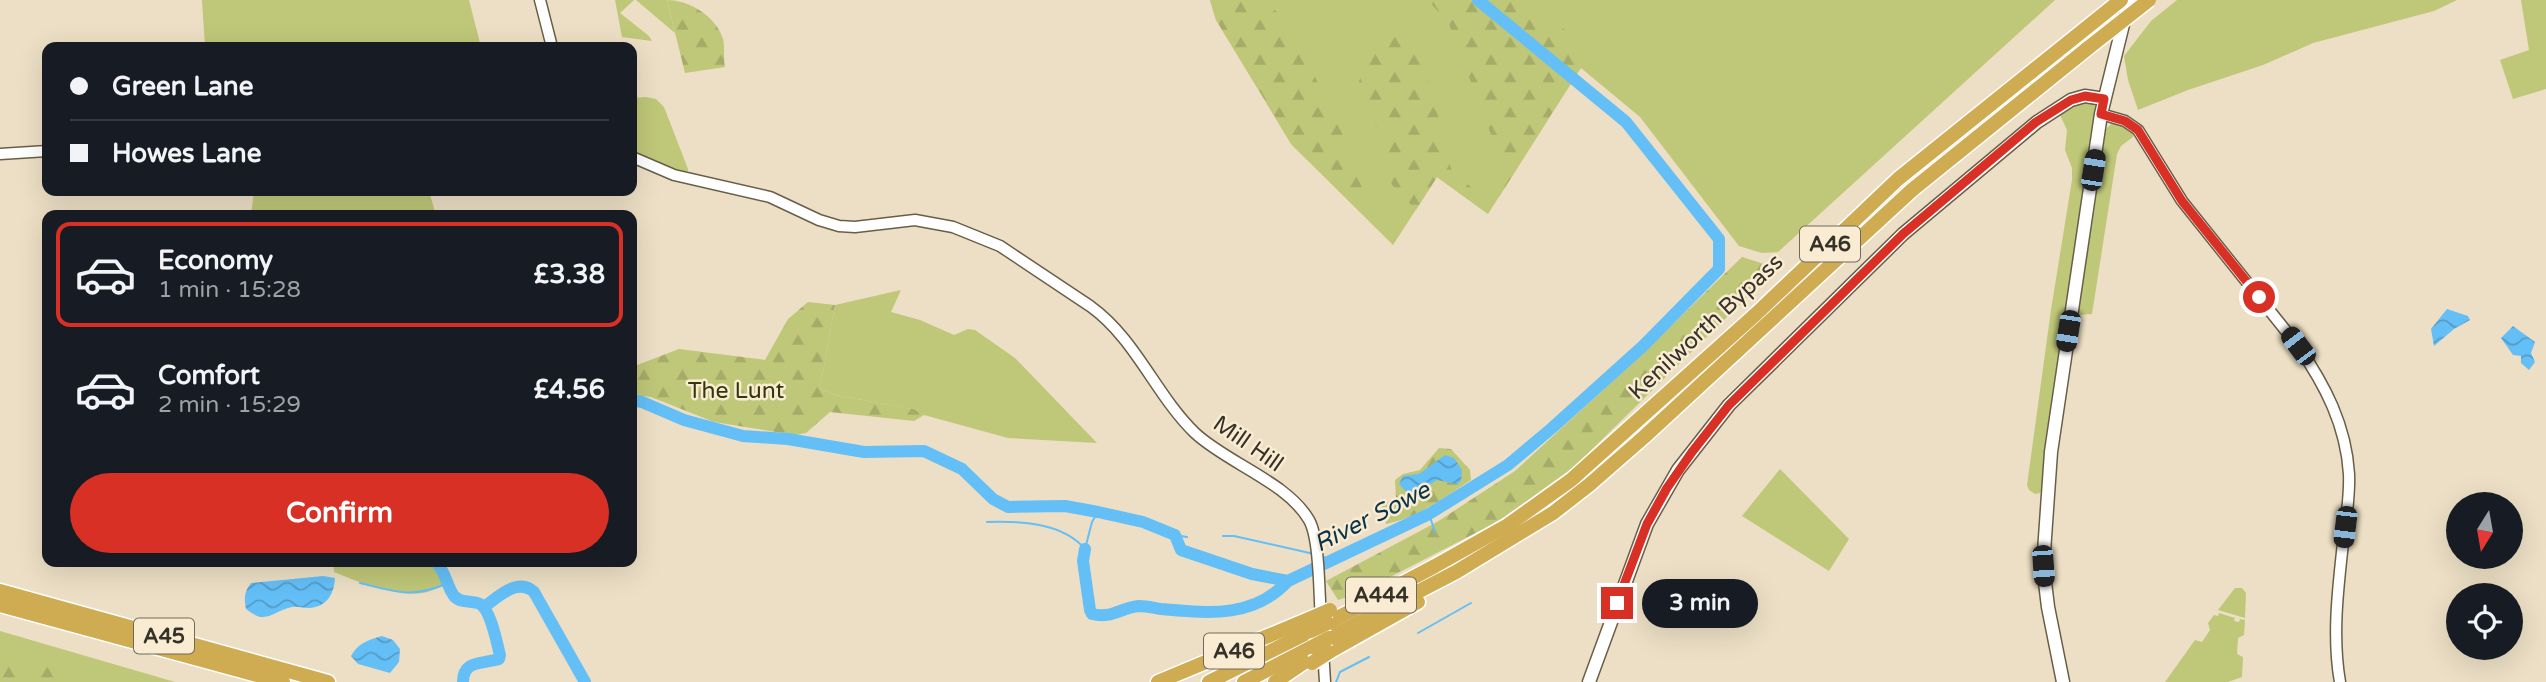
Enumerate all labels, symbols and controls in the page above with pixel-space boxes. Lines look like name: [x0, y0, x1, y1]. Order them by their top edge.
text: Green Lane: [112, 71, 253, 102]
text: Howes Lane: [112, 138, 261, 169]
car: [2080, 148, 2107, 192]
road number: A46: [1800, 226, 1860, 262]
icon: car: [74, 243, 137, 306]
text: Economy: [158, 245, 273, 276]
street label: Kenilworth Bypass: [1623, 248, 1789, 406]
text: £3.38: [534, 259, 605, 290]
text: 1 min · 15:28: [158, 276, 301, 304]
route start: [2243, 281, 2275, 313]
car: [2055, 309, 2082, 353]
car: [2277, 323, 2320, 369]
icon: car: [74, 358, 137, 421]
text: Comfort: [158, 360, 260, 391]
text: £4.56: [534, 374, 605, 405]
park label: The Lunt: [688, 377, 785, 405]
text: 2 min · 15:29: [158, 391, 301, 419]
street label: Mill Hill: [1207, 410, 1289, 478]
button: Confirm: [70, 473, 609, 553]
water label: River Sowe: [1309, 475, 1436, 559]
north arrow: [2446, 492, 2524, 569]
map controls: [2446, 492, 2523, 660]
car: [2333, 505, 2358, 549]
car: [2032, 544, 2055, 588]
road number: A444: [1346, 578, 1416, 612]
callout: 3 min: [1642, 578, 1757, 628]
button: locate: [2446, 583, 2523, 660]
route end: [1601, 587, 1633, 619]
text: 3 min: [1669, 589, 1731, 617]
road number: A45: [134, 618, 194, 654]
road number: A46: [1204, 634, 1264, 668]

